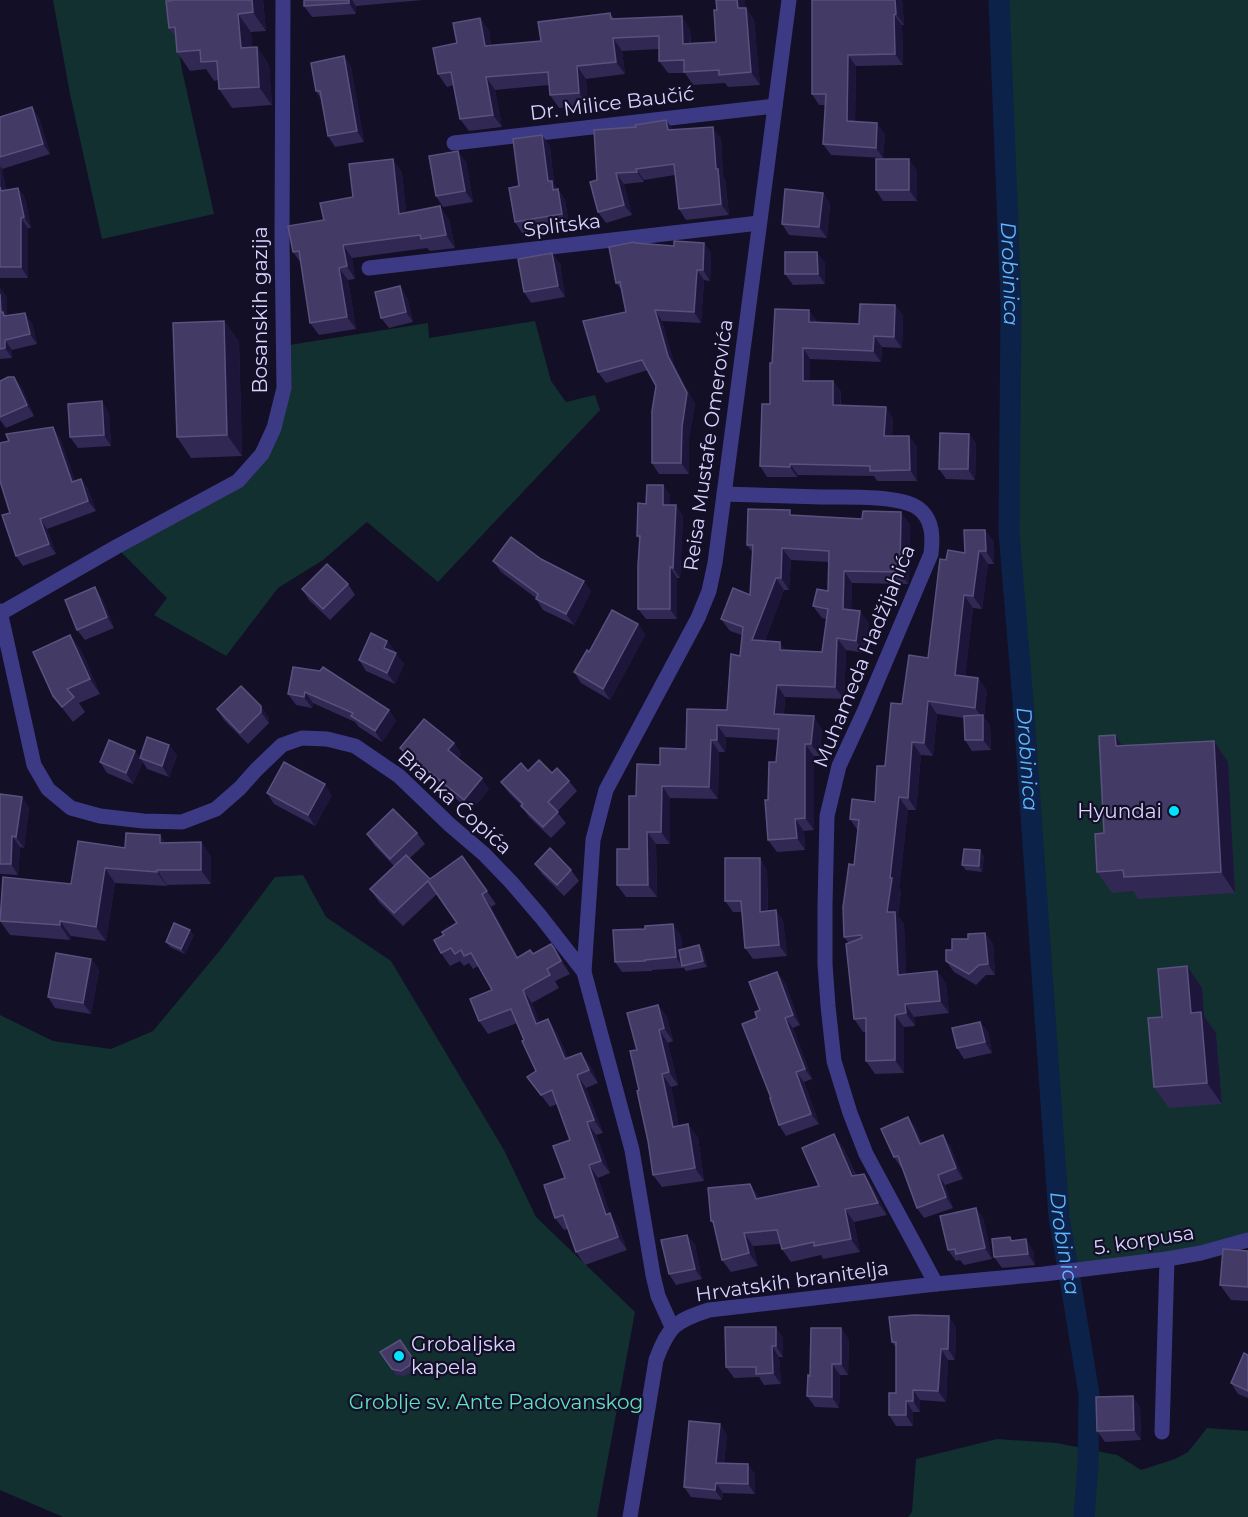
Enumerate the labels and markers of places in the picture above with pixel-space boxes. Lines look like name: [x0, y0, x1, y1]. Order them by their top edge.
place label: Hyundai: [1077, 799, 1162, 823]
marker: Hyundai: [1167, 804, 1181, 818]
place label: Grobaljska kapela: [411, 1332, 516, 1379]
marker: Grobaljska kapela: [392, 1349, 406, 1363]

